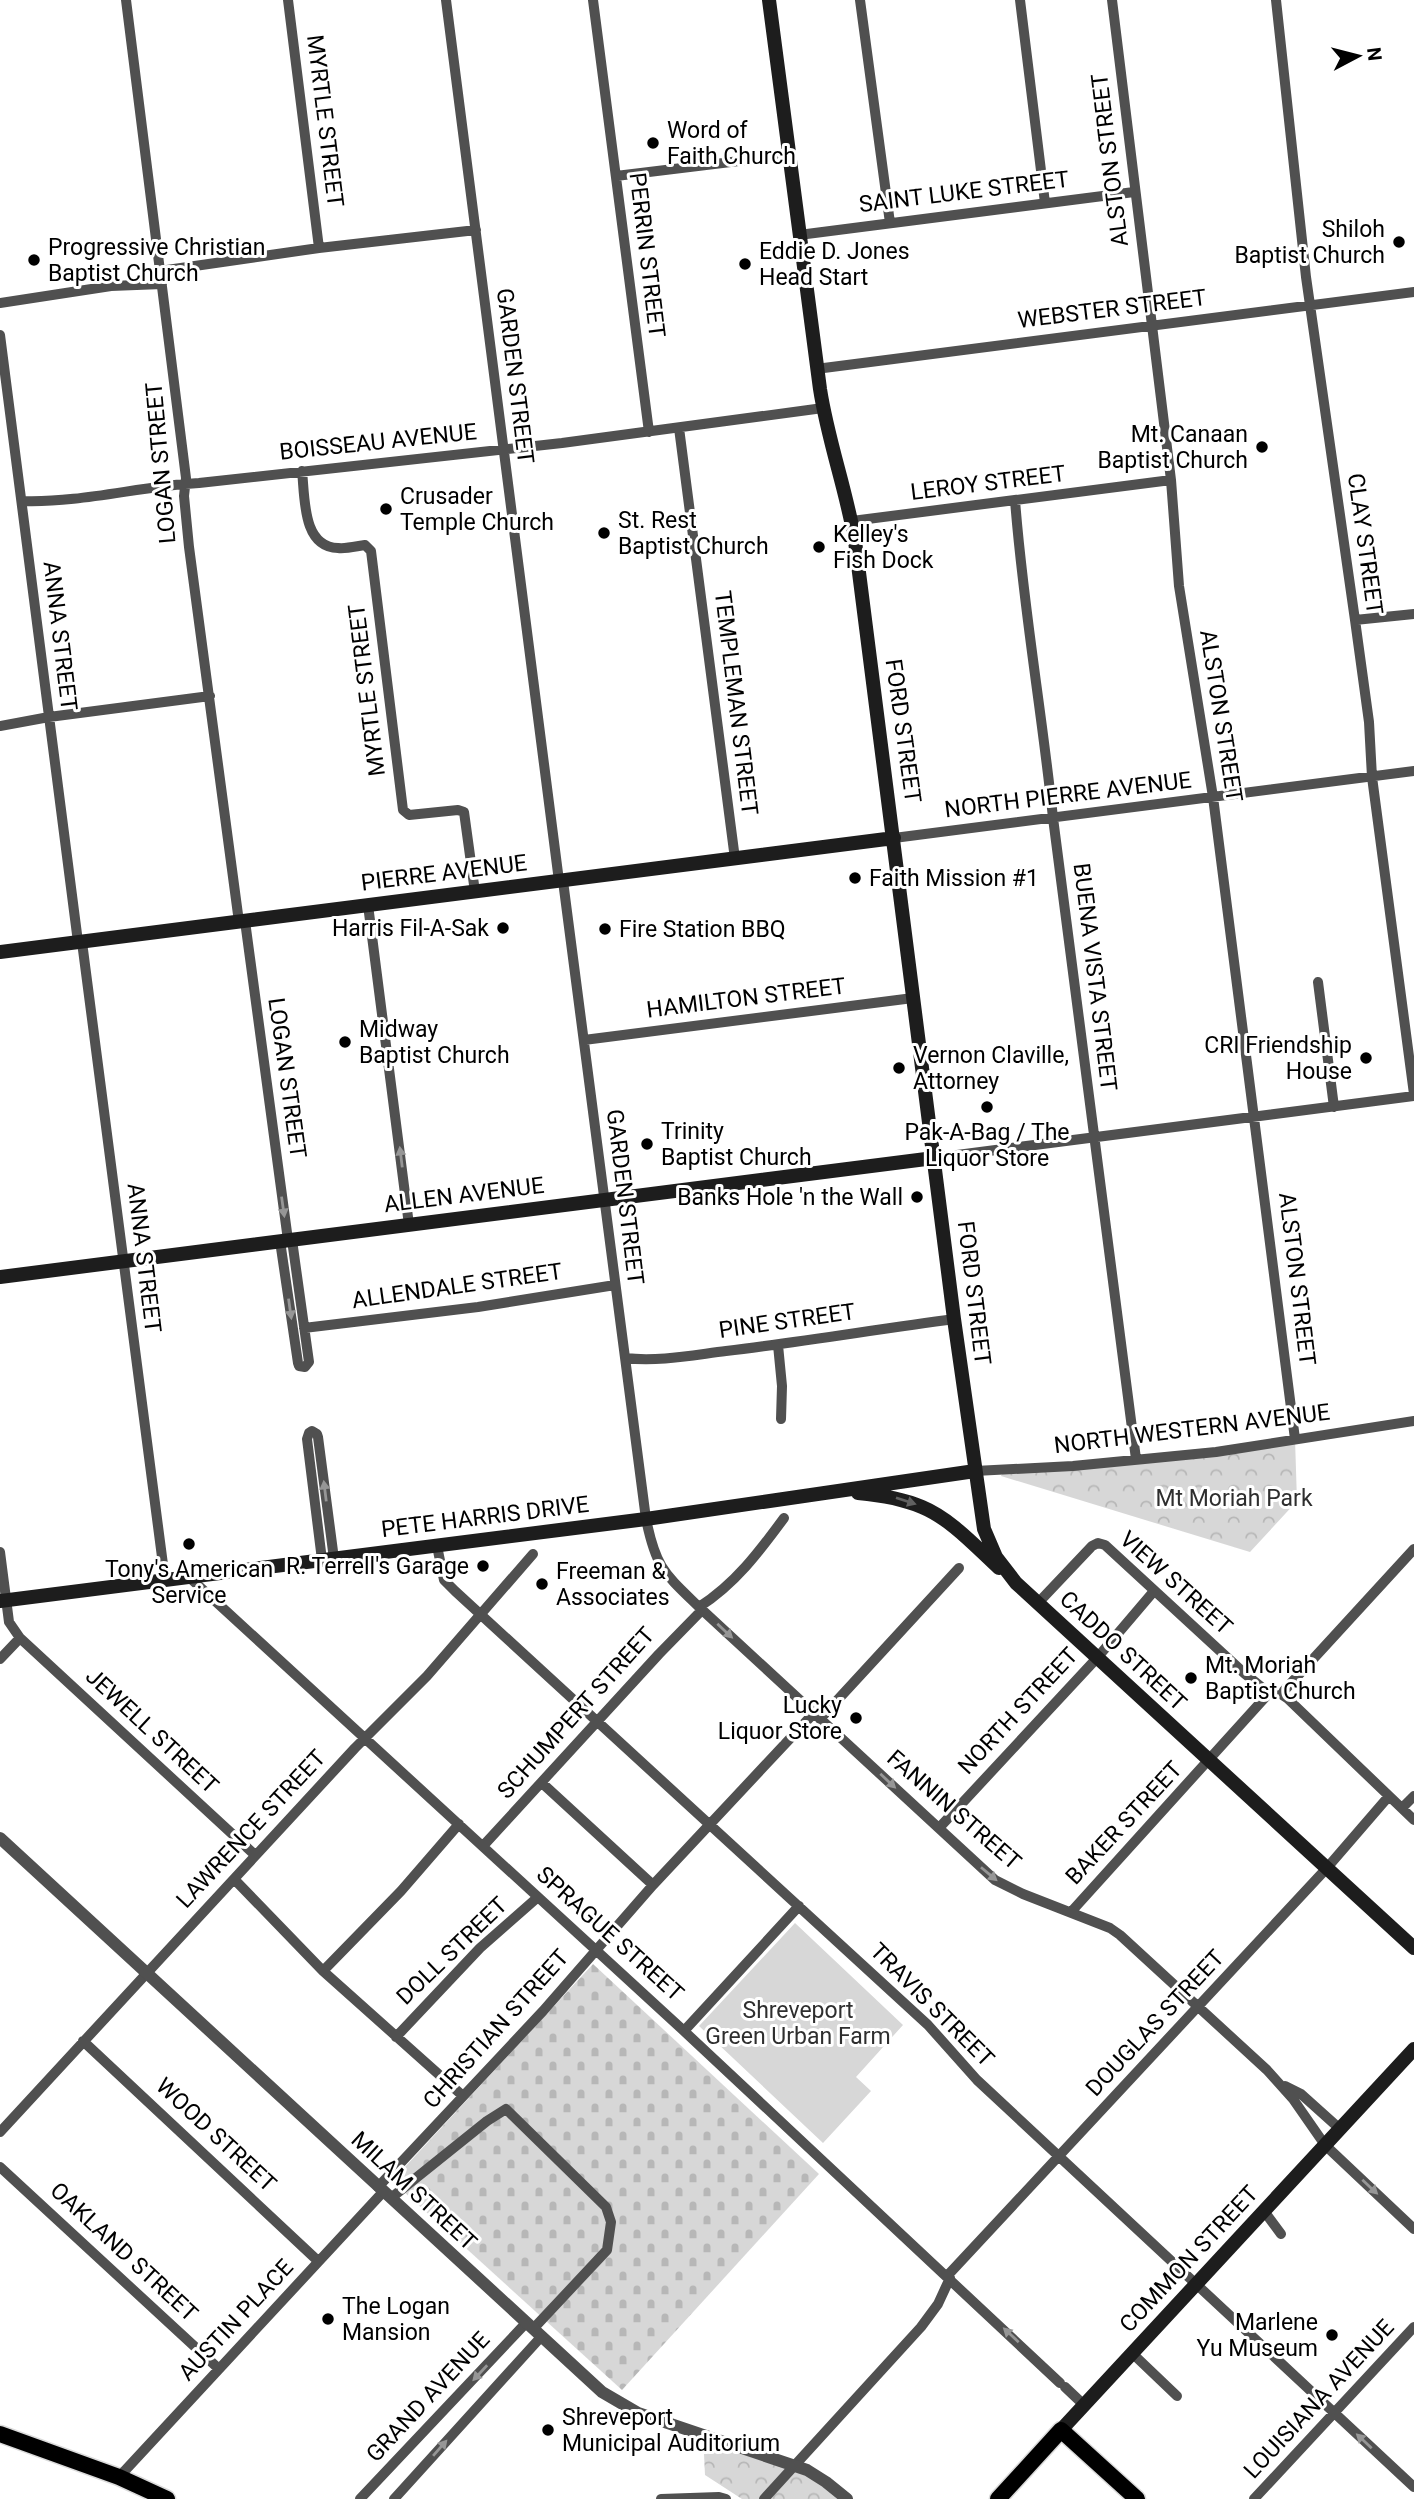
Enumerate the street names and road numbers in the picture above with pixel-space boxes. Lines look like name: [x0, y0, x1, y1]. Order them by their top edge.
street label: MYRTLE STREET: [301, 33, 349, 209]
street label: ALSTON STREET: [1086, 72, 1134, 248]
street label: SAINT LUKE STREET: [857, 166, 1071, 218]
street label: PERRIN STREET: [623, 171, 671, 339]
street label: WEBSTER STREET: [1016, 284, 1208, 334]
street label: GARDEN STREET: [491, 287, 539, 466]
street label: LOGAN STREET: [140, 381, 182, 545]
street label: BOISSEAU AVENUE: [278, 418, 478, 466]
street label: LEROY STREET: [909, 460, 1067, 506]
street label: CLAY STREET: [1342, 471, 1388, 617]
street label: ANNA STREET: [37, 560, 83, 713]
street label: TEMPLEMAN STREET: [709, 589, 763, 817]
street label: MYRTLE STREET: [343, 602, 391, 778]
street label: ALSTON STREET: [1194, 628, 1248, 804]
street label: FORD STREET: [880, 657, 927, 805]
street label: NORTH PIERRE AVENUE: [943, 766, 1193, 824]
street label: PIERRE AVENUE: [359, 849, 529, 897]
street label: BUENA VISTA STREET: [1068, 862, 1122, 1093]
street label: HAMILTON STREET: [645, 972, 847, 1024]
street label: LOGAN STREET: [262, 996, 312, 1160]
street label: GARDEN STREET: [601, 1108, 649, 1287]
street label: ALLEN AVENUE: [382, 1172, 546, 1218]
street label: ANNA STREET: [121, 1182, 167, 1335]
street label: ALSTON STREET: [1273, 1191, 1321, 1367]
street label: FORD STREET: [952, 1219, 996, 1367]
street label: ALLENDALE STREET: [350, 1258, 564, 1314]
street label: PINE STREET: [717, 1298, 857, 1344]
street label: NORTH WESTERN AVENUE: [1053, 1399, 1331, 1459]
street label: PETE HARRIS DRIVE: [380, 1491, 590, 1543]
street label: VIEW STREET: [1114, 1526, 1238, 1641]
street label: CADDO STREET: [1054, 1585, 1192, 1717]
street label: SCHUMPERT STREET: [492, 1621, 660, 1804]
street label: NORTH STREET: [953, 1642, 1084, 1780]
street label: JEWELL STREET: [80, 1663, 224, 1799]
street label: LAWRENCE STREET: [171, 1744, 331, 1914]
street label: FANNIN STREET: [882, 1744, 1027, 1876]
street label: BAKER STREET: [1060, 1756, 1188, 1890]
street label: SPRAGUE STREET: [531, 1861, 689, 2007]
street label: DOLL STREET: [391, 1891, 513, 2010]
street label: TRAVIS STREET: [865, 1938, 1000, 2073]
street label: CHRISTIAN STREET: [418, 1944, 575, 2114]
street label: DOUGLAS STREET: [1080, 1944, 1230, 2102]
street label: WOOD STREET: [150, 2072, 282, 2198]
street label: MILAM STREET: [346, 2126, 482, 2256]
street label: OAKLAND STREET: [45, 2177, 203, 2327]
street label: COMMON STREET: [1114, 2180, 1264, 2338]
street label: AUSTIN PLACE: [173, 2254, 299, 2386]
street label: LOUISIANA AVENUE: [1238, 2314, 1400, 2484]
street label: GRAND AVENUE: [361, 2326, 495, 2468]

